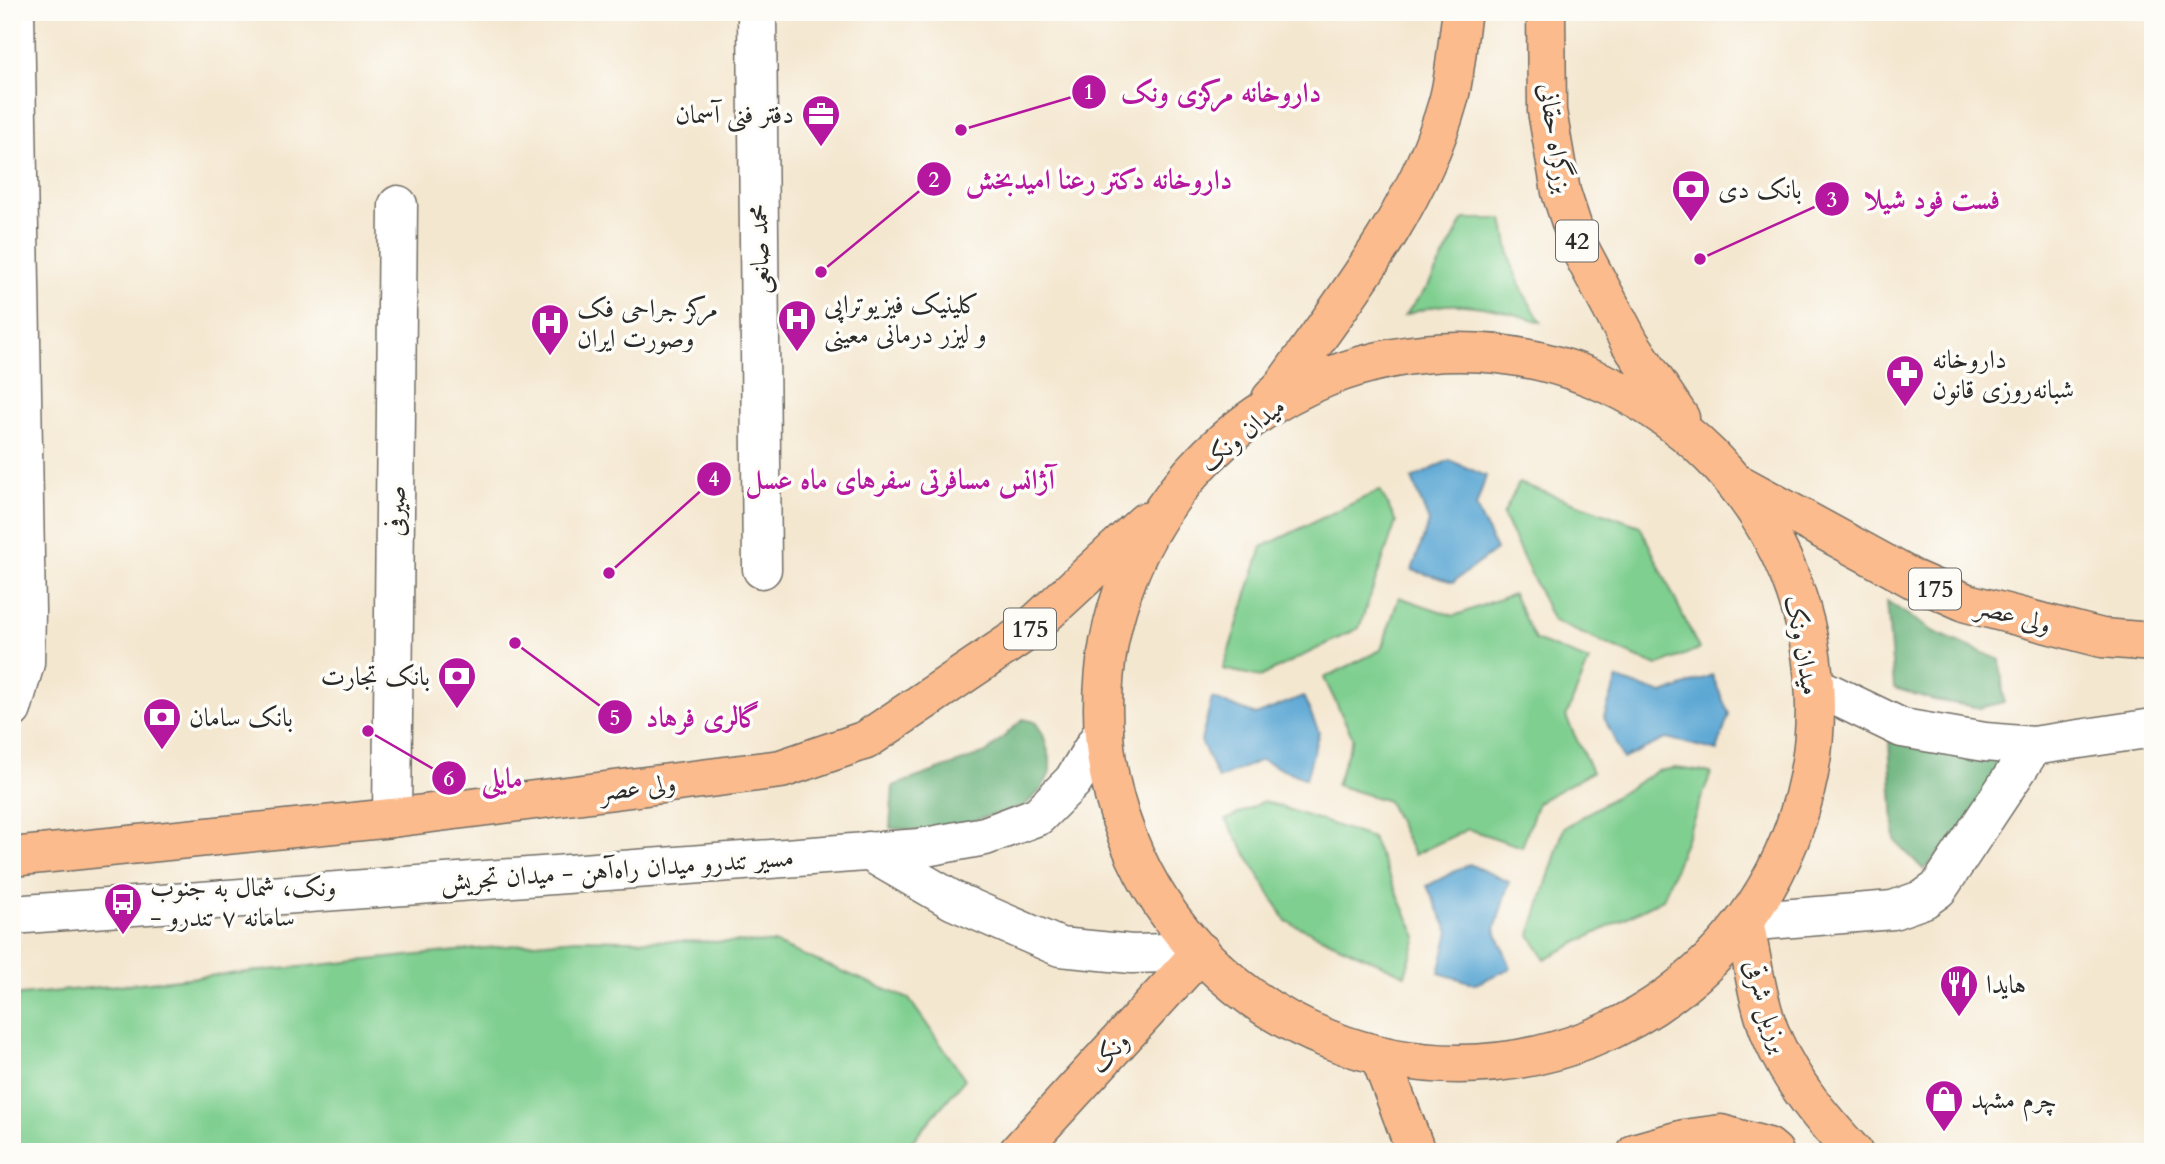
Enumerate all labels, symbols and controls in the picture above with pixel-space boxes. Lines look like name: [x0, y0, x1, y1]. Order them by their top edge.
callout: داروخانه مرکزی ونک: [1071, 67, 1335, 116]
text: داروخانه مرکزی ونک: [1121, 74, 1321, 113]
text: 1: [1084, 78, 1094, 107]
street label: بزرگراه حقانی: [1530, 81, 1581, 196]
office icon: دفتر فنی آسمان: [800, 93, 842, 148]
place label: دفتر فنی آسمان: [675, 97, 794, 133]
callout: داروخانه دکتر رعنا امیدبخش: [916, 155, 1246, 204]
text: داروخانه دکتر رعنا امیدبخش: [966, 161, 1232, 199]
text: 2: [929, 166, 940, 195]
bank icon: بانک دی: [1670, 168, 1712, 223]
place label: بانک دی: [1718, 172, 1802, 207]
callout: فست فود شیلا: [1814, 175, 2014, 224]
text: فست فود شیلا: [1864, 181, 2000, 219]
text: 3: [1827, 186, 1837, 215]
street label: محمد صانعی: [741, 204, 778, 294]
road number: 42: [1556, 221, 1598, 262]
place label: کلینیک فیزیوتراپی و لیزر درمانی معینی: [824, 287, 987, 353]
place label: مرکز جراحی فک وصورت ایران: [577, 291, 718, 356]
hospital icon: کلینیک فیزیوتراپی و لیزر درمانی معینی: [776, 298, 818, 353]
hospital icon: مرکز جراحی فک وصورت ایران: [529, 302, 571, 357]
place label: داروخانه شبانه‌روزی قانون: [1932, 342, 2074, 407]
pharmacy icon: داروخانه شبانه‌روزی قانون: [1884, 353, 1926, 408]
street label: میدان ونک: [1192, 389, 1293, 480]
callout: آژانس مسافرتی سفرهای ماه عسل: [696, 454, 1069, 503]
text: آژانس مسافرتی سفرهای ماه عسل: [745, 461, 1058, 499]
text: 4: [709, 465, 720, 494]
street label: صیرفی: [378, 485, 413, 537]
road number: 175: [1909, 568, 1961, 610]
street label: ولی عصر: [1970, 588, 2055, 642]
street label: میدان ونک: [1777, 592, 1829, 698]
road number: 175: [1004, 608, 1056, 650]
bank icon: بانک تجارت: [436, 655, 478, 710]
place label: بانک تجارت: [321, 659, 430, 694]
callout: گالری فرهاد: [597, 693, 774, 742]
bank icon: بانک سامان: [141, 696, 183, 751]
text: گالری فرهاد: [646, 699, 760, 737]
place label: بانک سامان: [189, 700, 293, 735]
text: 5: [610, 704, 620, 733]
callout: مایلی: [432, 754, 536, 803]
text: مایلی: [480, 760, 523, 800]
text: 6: [444, 765, 455, 794]
street label: ولی عصر: [595, 765, 678, 810]
street label: مسیر تندرو میدان راه‌آهن - میدان تجریش: [439, 840, 795, 899]
place label: ونک، شمال به جنوب - سامانه ۷ تندرو: [150, 870, 336, 935]
bus stop icon: ونک، شمال به جنوب - سامانه ۷ تندرو: [102, 881, 144, 936]
street label: برزیل شرقی: [1736, 955, 1797, 1058]
restaurant icon: هایدا: [1938, 963, 1980, 1018]
place label: هایدا: [1986, 967, 2026, 1002]
street label: ونک: [1081, 1024, 1137, 1081]
shop icon: چرم مشهد: [1923, 1078, 1965, 1133]
place label: چرم مشهد: [1971, 1082, 2057, 1122]

